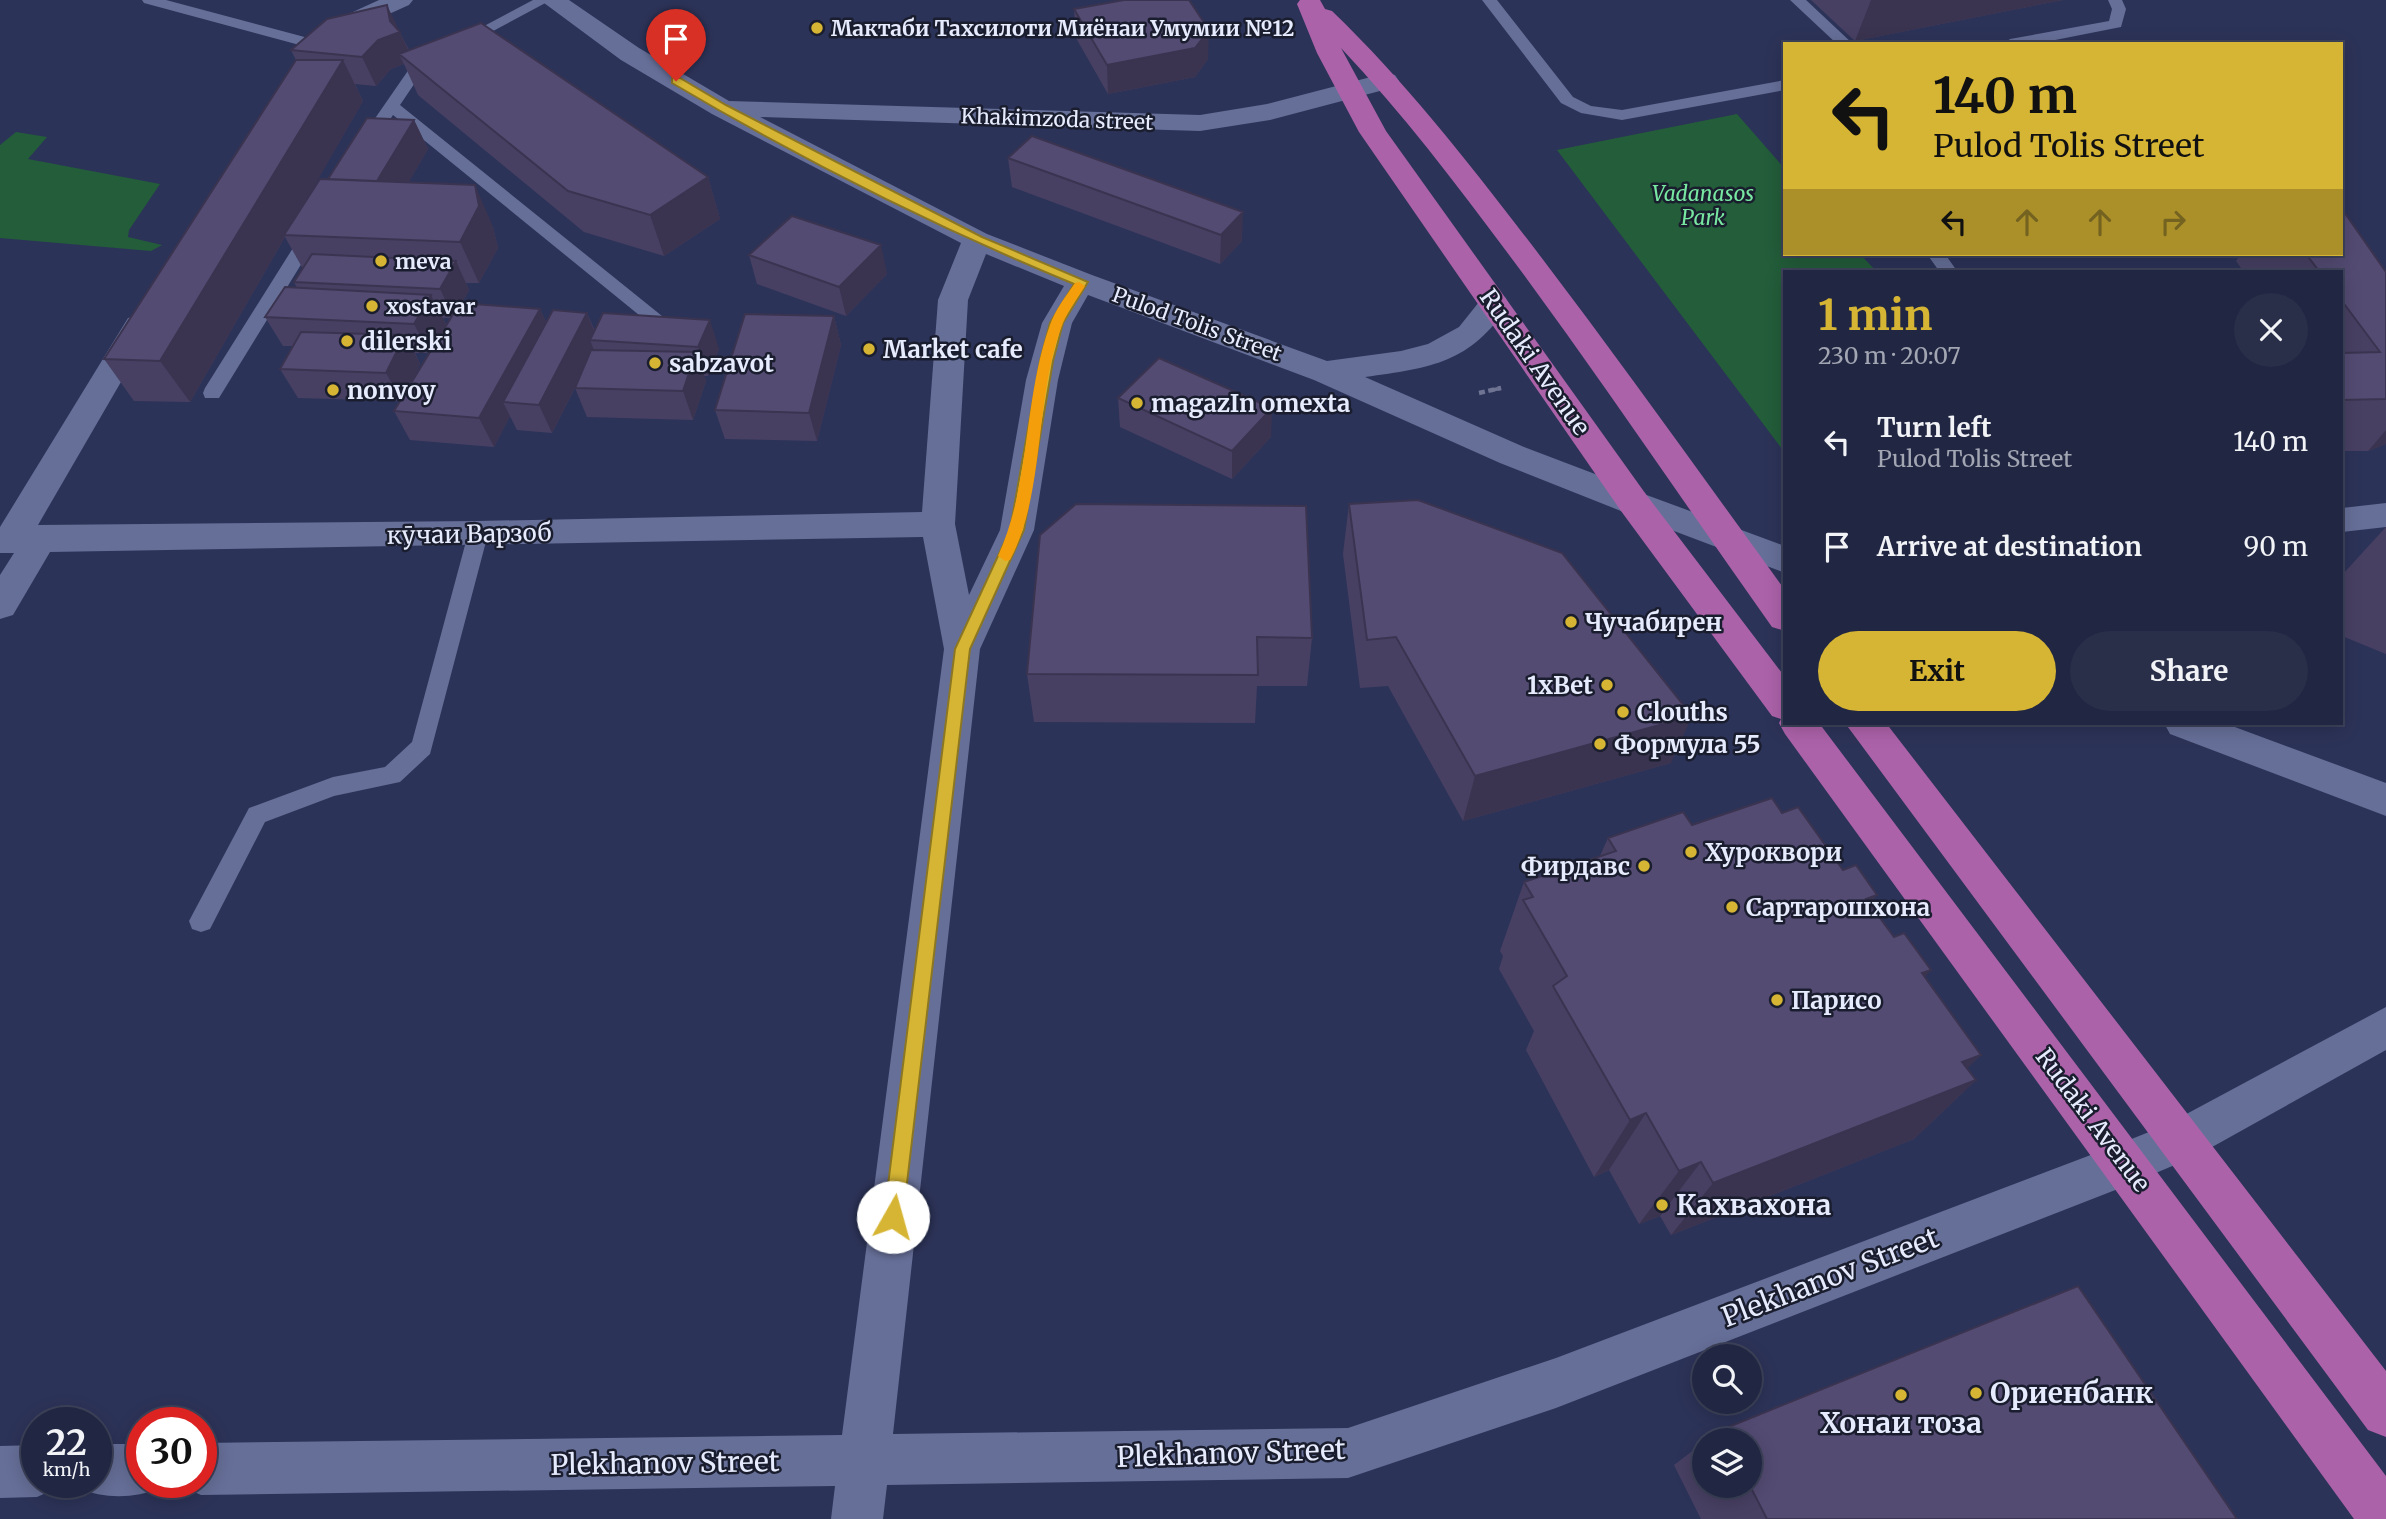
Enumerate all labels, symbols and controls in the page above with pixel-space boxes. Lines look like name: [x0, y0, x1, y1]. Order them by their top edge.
pin: [646, 9, 706, 81]
place label: Мактаби Тахсилоти Миёнаи Умумии №12: [831, 15, 1294, 42]
icon: arrive: [657, 20, 695, 58]
marker: Мактаби Тахсилоти Миёнаи Умумии №12: [809, 20, 825, 36]
text: 140 m: [1933, 65, 2077, 126]
icon: left: [1818, 70, 1909, 161]
street label: Khakimzoda street: [960, 102, 1154, 136]
text: Pulod Tolis Street: [1933, 126, 2205, 166]
park label: Vadanasos Park: [1652, 180, 1754, 231]
icon: left: [1935, 203, 1973, 241]
icon: ahead: [2008, 203, 2046, 241]
icon: ahead: [2081, 203, 2119, 241]
icon: right: [2154, 203, 2192, 241]
place label: meva: [395, 248, 452, 275]
marker: meva: [373, 253, 389, 269]
street label: Pulod Tolis Street: [1109, 281, 1285, 367]
street label: Rudaki Avenue: [1473, 283, 1597, 441]
text: 1 min: [1818, 289, 1932, 341]
place label: xostavar: [386, 293, 476, 320]
button: close: [2234, 293, 2308, 367]
marker: xostavar: [364, 298, 380, 314]
place label: dilerski: [361, 326, 452, 357]
marker: dilerski: [339, 333, 355, 349]
place label: Market cafe: [883, 334, 1023, 365]
marker: Market cafe: [861, 341, 877, 357]
text: 230 m · 20:07: [1818, 341, 1961, 370]
place label: sabzavot: [669, 348, 774, 379]
marker: sabzavot: [647, 355, 663, 371]
place label: nonvoy: [347, 375, 436, 406]
marker: nonvoy: [325, 382, 341, 398]
place label: magazIn omexta: [1151, 388, 1350, 419]
marker: magazIn omexta: [1129, 395, 1145, 411]
text: Turn left: [1877, 411, 1991, 444]
icon: left: [1818, 423, 1856, 461]
text: 140 m: [2233, 425, 2308, 458]
text: Pulod Tolis Street: [1877, 444, 2072, 473]
street label: кӯчаи Варзоб: [386, 517, 552, 551]
icon: arrive: [1818, 528, 1856, 566]
text: Arrive at destination: [1877, 530, 2142, 563]
text: 90 m: [2244, 530, 2308, 563]
place label: Чучабирен: [1585, 607, 1722, 638]
marker: Чучабирен: [1563, 614, 1579, 630]
button: Exit: [1818, 631, 2056, 711]
button: Share: [2070, 631, 2308, 711]
place label: 1хBet: [1527, 670, 1593, 701]
marker: 1хBet: [1599, 677, 1615, 693]
place label: Clouths: [1637, 697, 1728, 728]
marker: Clouths: [1615, 704, 1631, 720]
place label: Формула 55: [1614, 729, 1761, 760]
marker: Формула 55: [1592, 736, 1608, 752]
place label: Хуроквори: [1705, 837, 1842, 868]
marker: Хуроквори: [1683, 844, 1699, 860]
place label: Фирдавс: [1521, 851, 1630, 882]
marker: Фирдавс: [1636, 858, 1652, 874]
place label: Сартарошхона: [1746, 892, 1930, 923]
marker: Сартарошхона: [1724, 899, 1740, 915]
place label: Парисо: [1791, 985, 1882, 1016]
marker: Парисо: [1769, 992, 1785, 1008]
street label: Rudaki Avenue: [2029, 1042, 2157, 1198]
position arrow: [856, 1180, 930, 1254]
place label: Кахвахона: [1676, 1187, 1832, 1223]
marker: Кахвахона: [1654, 1197, 1670, 1213]
street label: Plekhanov Street: [1717, 1219, 1944, 1335]
map controls: [1692, 1344, 1762, 1498]
button: search: [1692, 1344, 1762, 1414]
place label: Ориенбанк: [1990, 1375, 2154, 1411]
marker: Ориенбанк: [1968, 1385, 1984, 1401]
marker: Хонаи тоза: [1893, 1387, 1909, 1403]
place label: Хонаи тоза: [1820, 1405, 1982, 1441]
speed limit sign: 30: [126, 1407, 217, 1498]
text: 22: [46, 1421, 87, 1465]
button: layers: [1692, 1428, 1762, 1498]
street label: Plekhanov Street: [1116, 1431, 1346, 1475]
street label: Plekhanov Street: [550, 1443, 780, 1483]
text: km/h: [43, 1458, 90, 1481]

